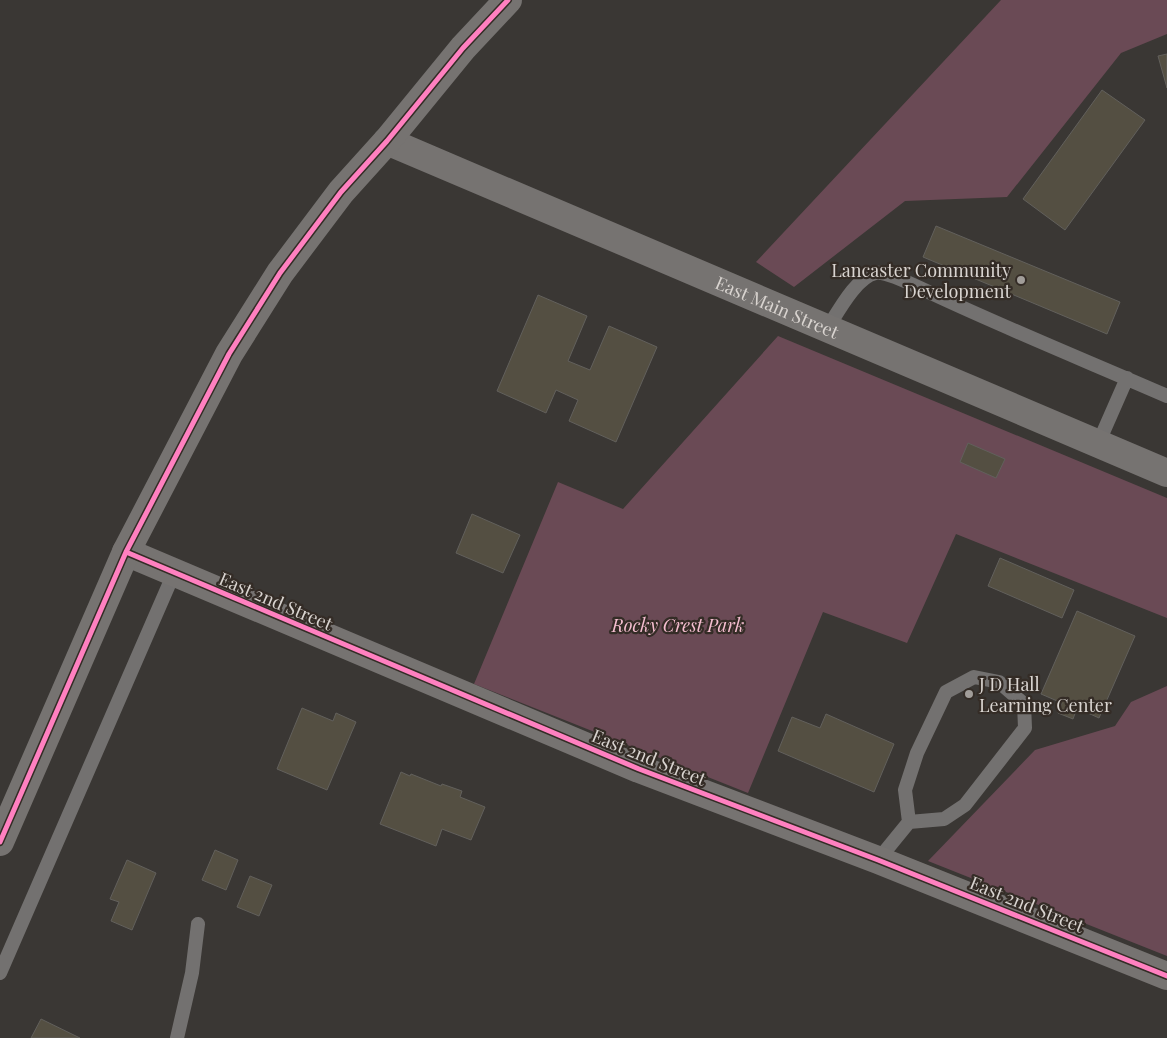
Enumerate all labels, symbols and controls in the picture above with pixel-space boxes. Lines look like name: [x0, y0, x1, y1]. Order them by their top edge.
place label: Lancaster Community Development: [831, 258, 1012, 303]
street label: East Main Street: [712, 270, 843, 344]
marker: Lancaster Community Development: [1015, 274, 1027, 286]
street label: East 2nd Street: [216, 566, 337, 636]
park label: Rocky Crest Park: [611, 613, 744, 637]
place label: J D Hall Learning Center: [978, 672, 1112, 717]
marker: J D Hall Learning Center: [963, 688, 975, 700]
street label: East 2nd Street: [588, 723, 710, 791]
street label: East 2nd Street: [966, 870, 1088, 938]

